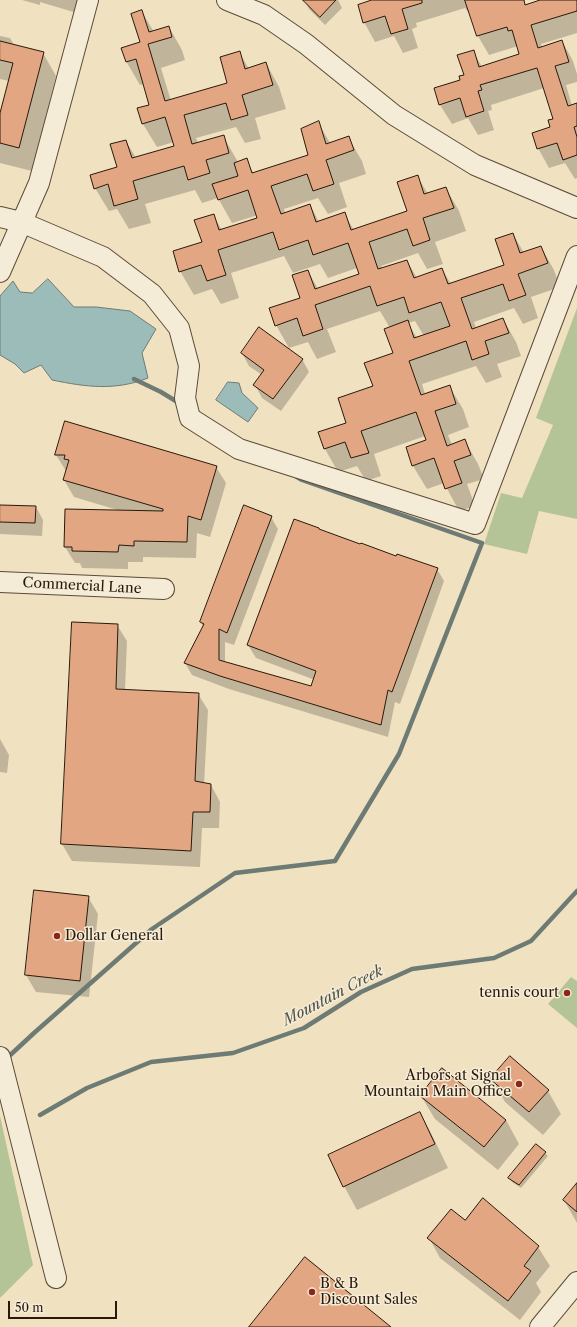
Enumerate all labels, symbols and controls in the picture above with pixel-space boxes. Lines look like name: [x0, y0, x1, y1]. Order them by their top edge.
street label: Commercial Lane: [22, 574, 142, 598]
place label: Dollar General: [65, 928, 163, 944]
marker: Dollar General: [52, 931, 62, 941]
water label: Mountain Creek: [280, 962, 386, 1030]
place label: tennis court: [479, 985, 559, 1001]
marker: tennis court: [562, 988, 572, 998]
place label: Arbors at Signal Mountain Main Office: [364, 1068, 511, 1100]
marker: Arbors at Signal Mountain Main Office: [514, 1079, 524, 1089]
place label: B & B Discount Sales: [320, 1276, 418, 1308]
marker: B & B Discount Sales: [307, 1287, 317, 1297]
scale bar: [10, 1293, 119, 1319]
text: 50 m: [15, 1300, 44, 1315]

